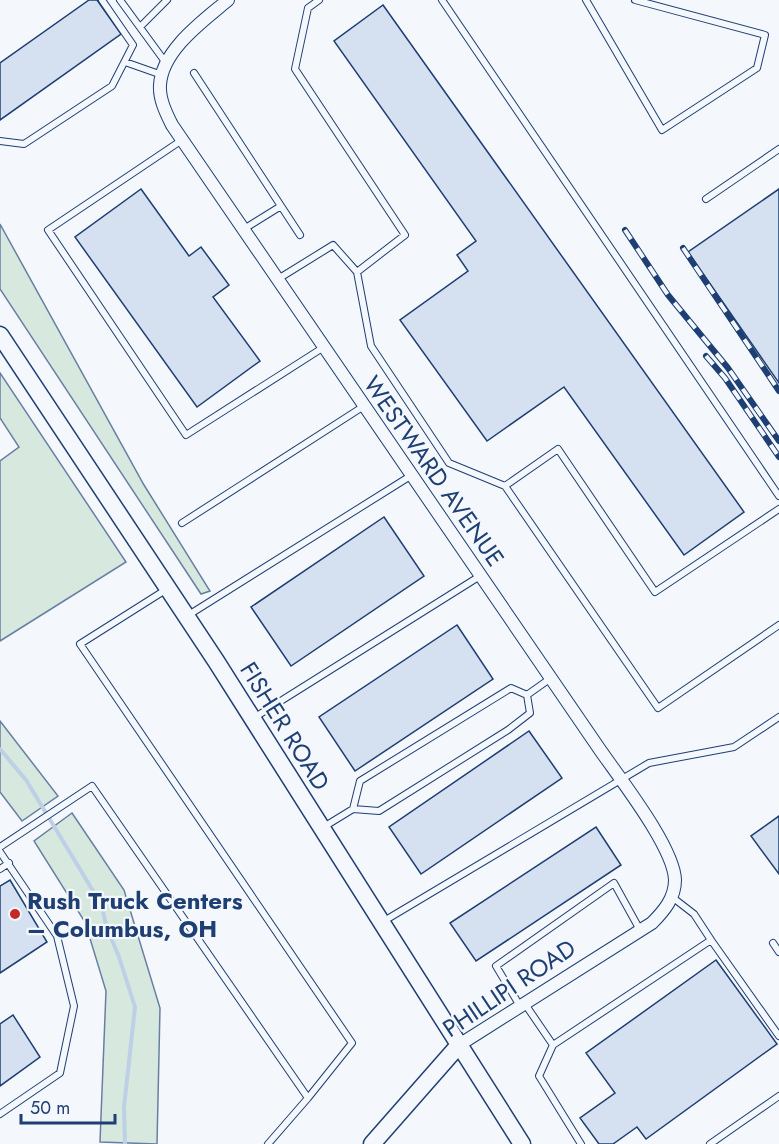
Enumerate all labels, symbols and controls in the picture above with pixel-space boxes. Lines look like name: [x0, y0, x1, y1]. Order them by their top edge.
street label: WESTWARD AVENUE: [355, 369, 513, 573]
street label: FISHER ROAD: [232, 655, 338, 797]
place label: Rush Truck Centers – Columbus, OH: [27, 883, 243, 946]
marker: Rush Truck Centers – Columbus, OH: [8, 907, 22, 921]
street label: PHILLIPI ROAD: [435, 931, 583, 1045]
scale bar: [21, 1087, 116, 1125]
text: 50 m: [30, 1095, 70, 1121]

